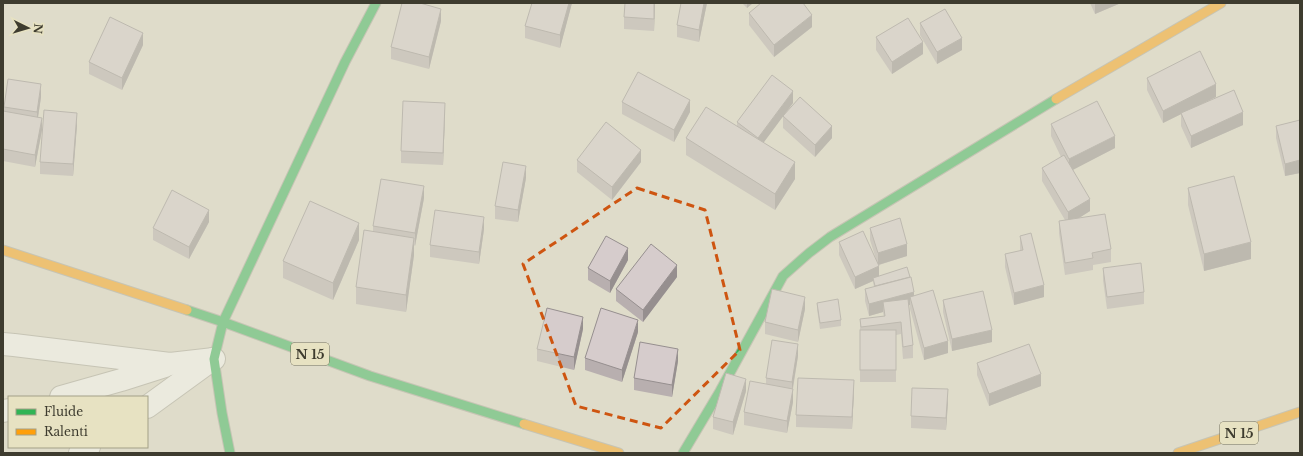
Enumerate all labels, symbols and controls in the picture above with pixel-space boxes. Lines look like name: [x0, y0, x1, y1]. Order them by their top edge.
north arrow: [8, 8, 48, 48]
text: N: [30, 23, 45, 35]
road number: N 15: [291, 343, 329, 365]
legend: [8, 396, 148, 448]
text: Fluide: [44, 404, 83, 419]
road number: N 15: [1220, 422, 1258, 444]
text: Ralenti: [44, 424, 88, 439]

